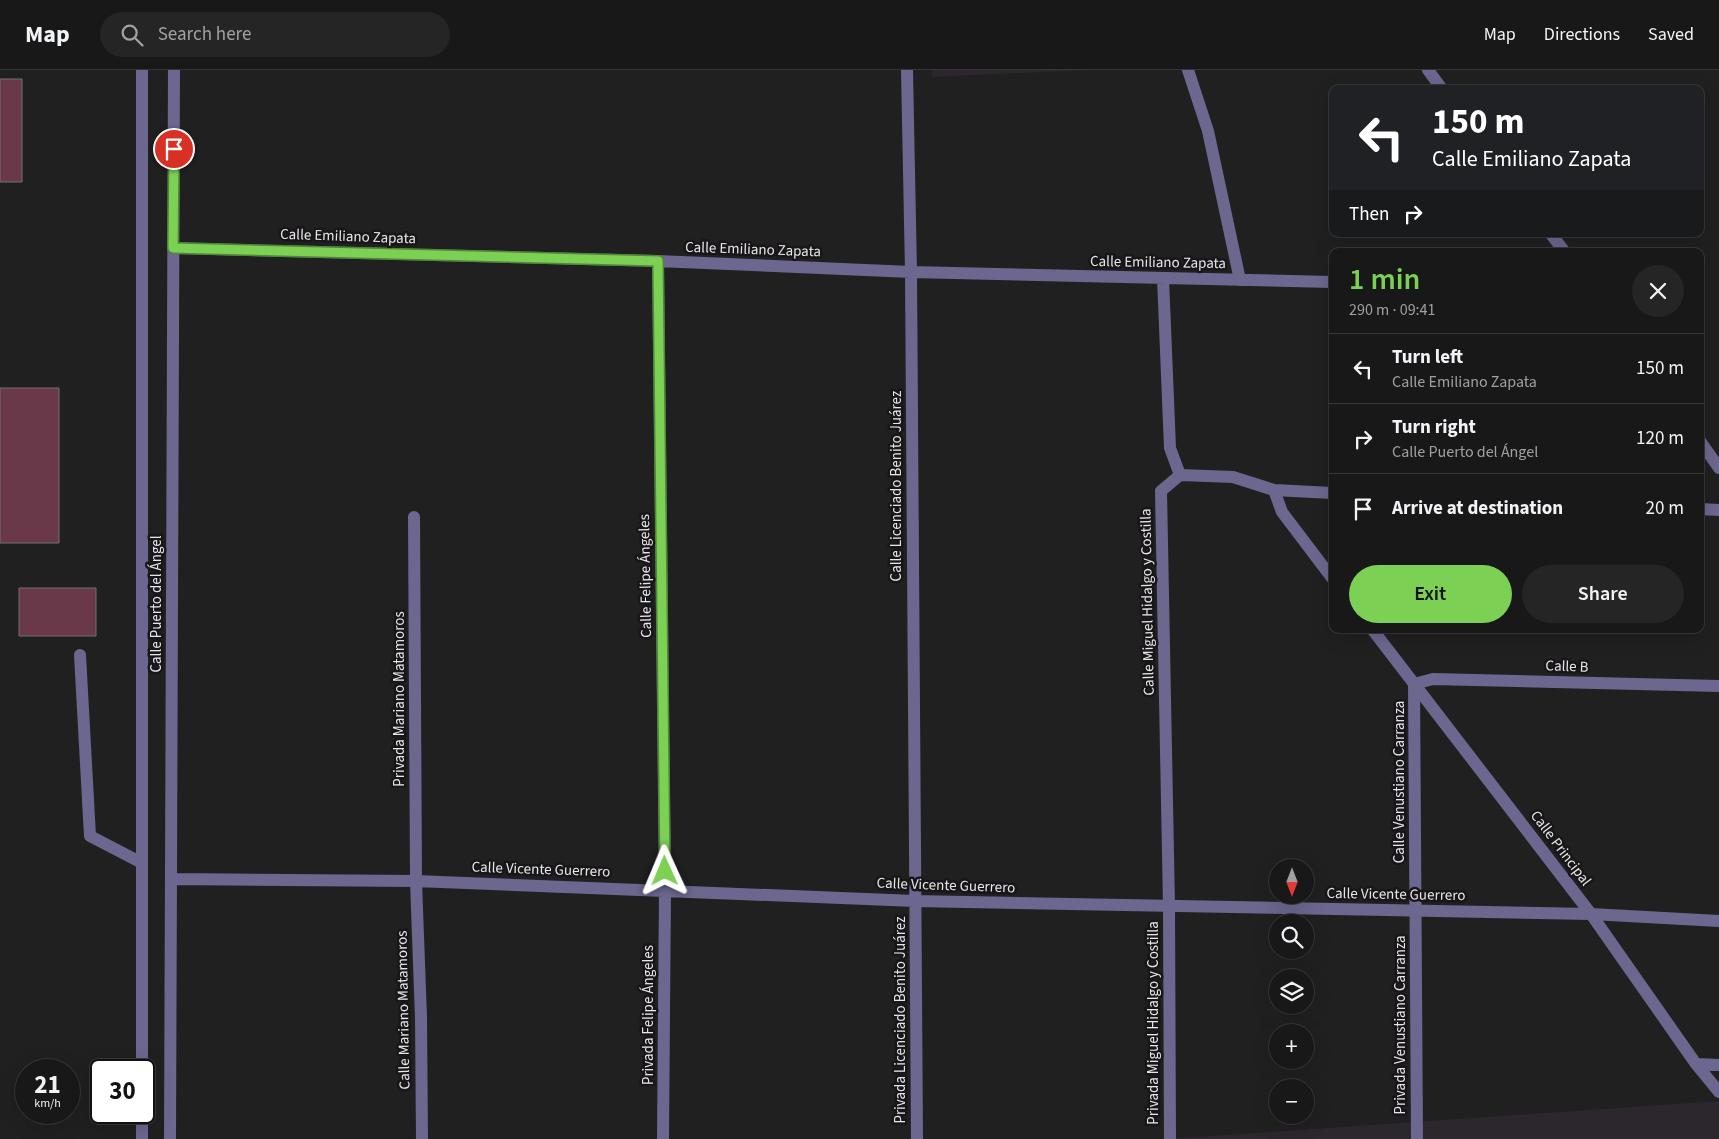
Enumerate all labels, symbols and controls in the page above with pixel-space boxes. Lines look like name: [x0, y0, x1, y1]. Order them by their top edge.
search box: [100, 12, 450, 57]
text: Map: [25, 17, 70, 52]
icon: search: [118, 21, 146, 49]
text: Search here: [158, 21, 251, 48]
text: Map: [1484, 22, 1516, 47]
text: Directions: [1544, 22, 1620, 47]
text: Saved: [1648, 22, 1694, 47]
text: 150 m: [1432, 97, 1524, 147]
icon: left: [1349, 105, 1414, 170]
pin: [153, 128, 195, 170]
icon: arrive: [160, 135, 188, 163]
text: Calle Emiliano Zapata: [1432, 143, 1631, 175]
icon: right: [1399, 200, 1427, 228]
text: Then: [1349, 201, 1389, 228]
street label: Calle Emiliano Zapata: [280, 224, 416, 249]
street label: Calle Emiliano Zapata: [685, 237, 821, 262]
street label: Calle Emiliano Zapata: [1090, 251, 1226, 274]
text: 1 min: [1349, 258, 1420, 301]
button: close: [1632, 265, 1684, 317]
text: 290 m · 09:41: [1349, 299, 1436, 321]
text: Turn left: [1392, 344, 1463, 371]
icon: left: [1349, 355, 1377, 383]
text: 150 m: [1636, 355, 1684, 382]
text: Calle Emiliano Zapata: [1392, 371, 1537, 393]
street label: Calle Licenciado Benito Juárez: [886, 391, 907, 581]
text: Turn right: [1392, 414, 1476, 441]
icon: right: [1349, 425, 1377, 453]
text: 120 m: [1636, 425, 1684, 452]
text: Calle Puerto del Ángel: [1392, 441, 1538, 463]
icon: arrive: [1349, 495, 1377, 523]
text: Arrive at destination: [1392, 495, 1563, 522]
text: 20 m: [1646, 495, 1684, 522]
street label: Calle Miguel Hidalgo y Costilla: [1135, 508, 1160, 696]
street label: Calle Felipe Ángeles: [634, 514, 657, 638]
street label: Calle Puerto del Ángel: [146, 535, 167, 673]
button: Exit: [1349, 565, 1512, 623]
button: Share: [1522, 565, 1684, 623]
street label: Privada Mariano Matamoros: [389, 611, 410, 787]
street label: Calle B: [1545, 655, 1589, 678]
street label: Calle Venustiano Carranza: [1389, 701, 1410, 863]
street label: Calle Principal: [1525, 806, 1596, 891]
position arrow: [638, 844, 690, 896]
street label: Calle Vicente Guerrero: [471, 857, 611, 882]
north arrow: [1269, 859, 1314, 904]
map controls: [1269, 859, 1314, 1124]
street label: Calle Vicente Guerrero: [876, 873, 1016, 898]
street label: Calle Vicente Guerrero: [1326, 883, 1466, 906]
button: search: [1269, 914, 1314, 959]
street label: Privada Licenciado Benito Juárez: [890, 916, 911, 1124]
street label: Privada Miguel Hidalgo y Costilla: [1143, 921, 1164, 1125]
street label: Calle Mariano Matamoros: [392, 930, 415, 1090]
street label: Privada Venustiano Carranza: [1390, 935, 1411, 1115]
street label: Privada Felipe Ángeles: [638, 945, 659, 1085]
button: layers: [1269, 969, 1314, 1014]
button: +: [1269, 1024, 1314, 1069]
speed limit sign: 30: [90, 1059, 155, 1124]
text: 21: [34, 1067, 61, 1103]
button: −: [1269, 1079, 1314, 1124]
text: km/h: [34, 1095, 61, 1112]

